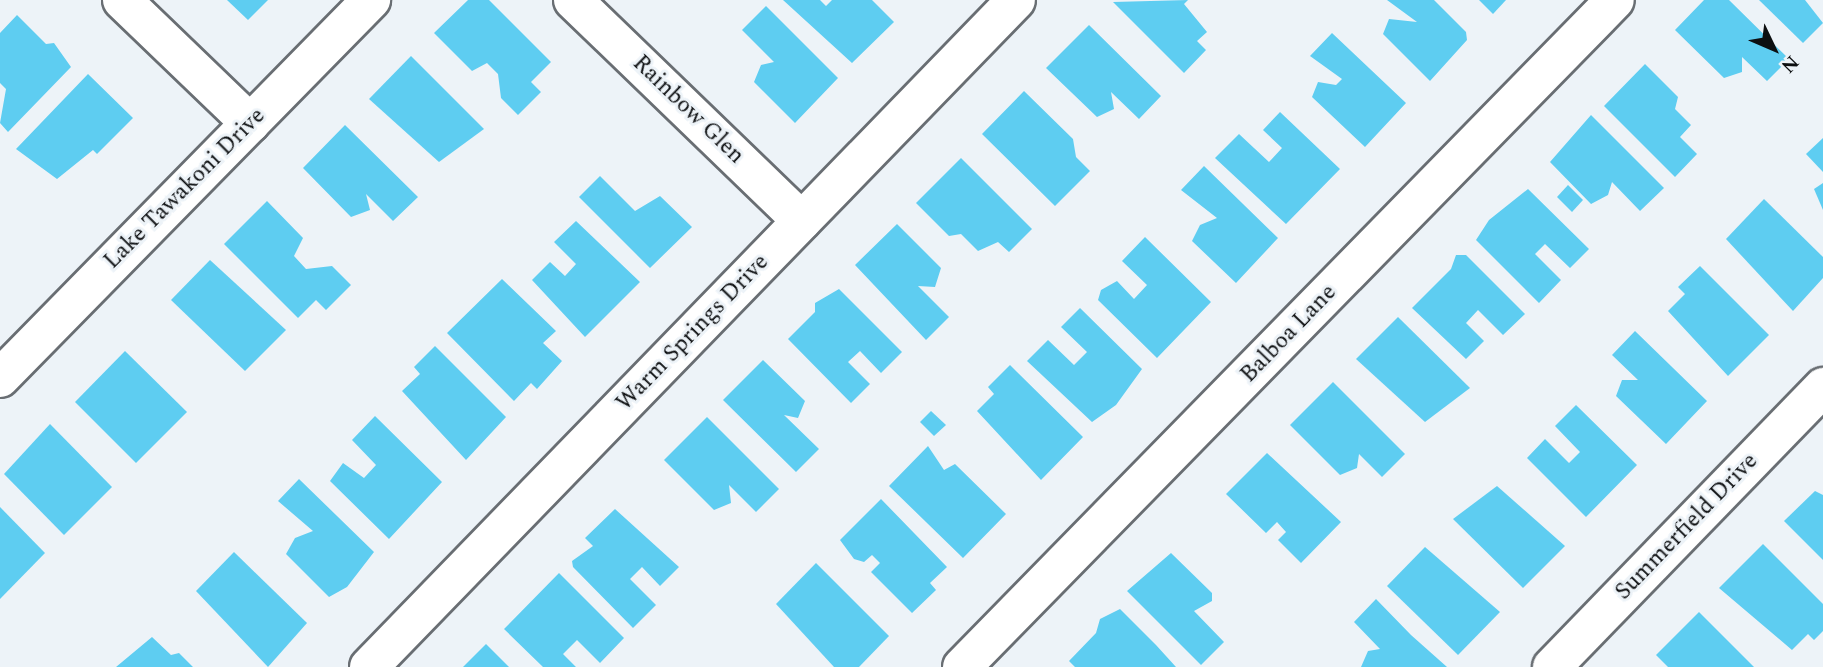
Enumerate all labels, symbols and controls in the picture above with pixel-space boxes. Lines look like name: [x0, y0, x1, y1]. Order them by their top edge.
north arrow: [1739, 14, 1809, 84]
text: N: [1774, 48, 1805, 80]
street label: Rainbow Glen: [626, 50, 750, 170]
street label: Lake Tawakoni Drive: [99, 103, 271, 275]
street label: Warm Springs Drive: [611, 249, 775, 417]
street label: Balboa Lane: [1235, 279, 1343, 389]
street label: Summerfield Drive: [1610, 448, 1764, 606]

